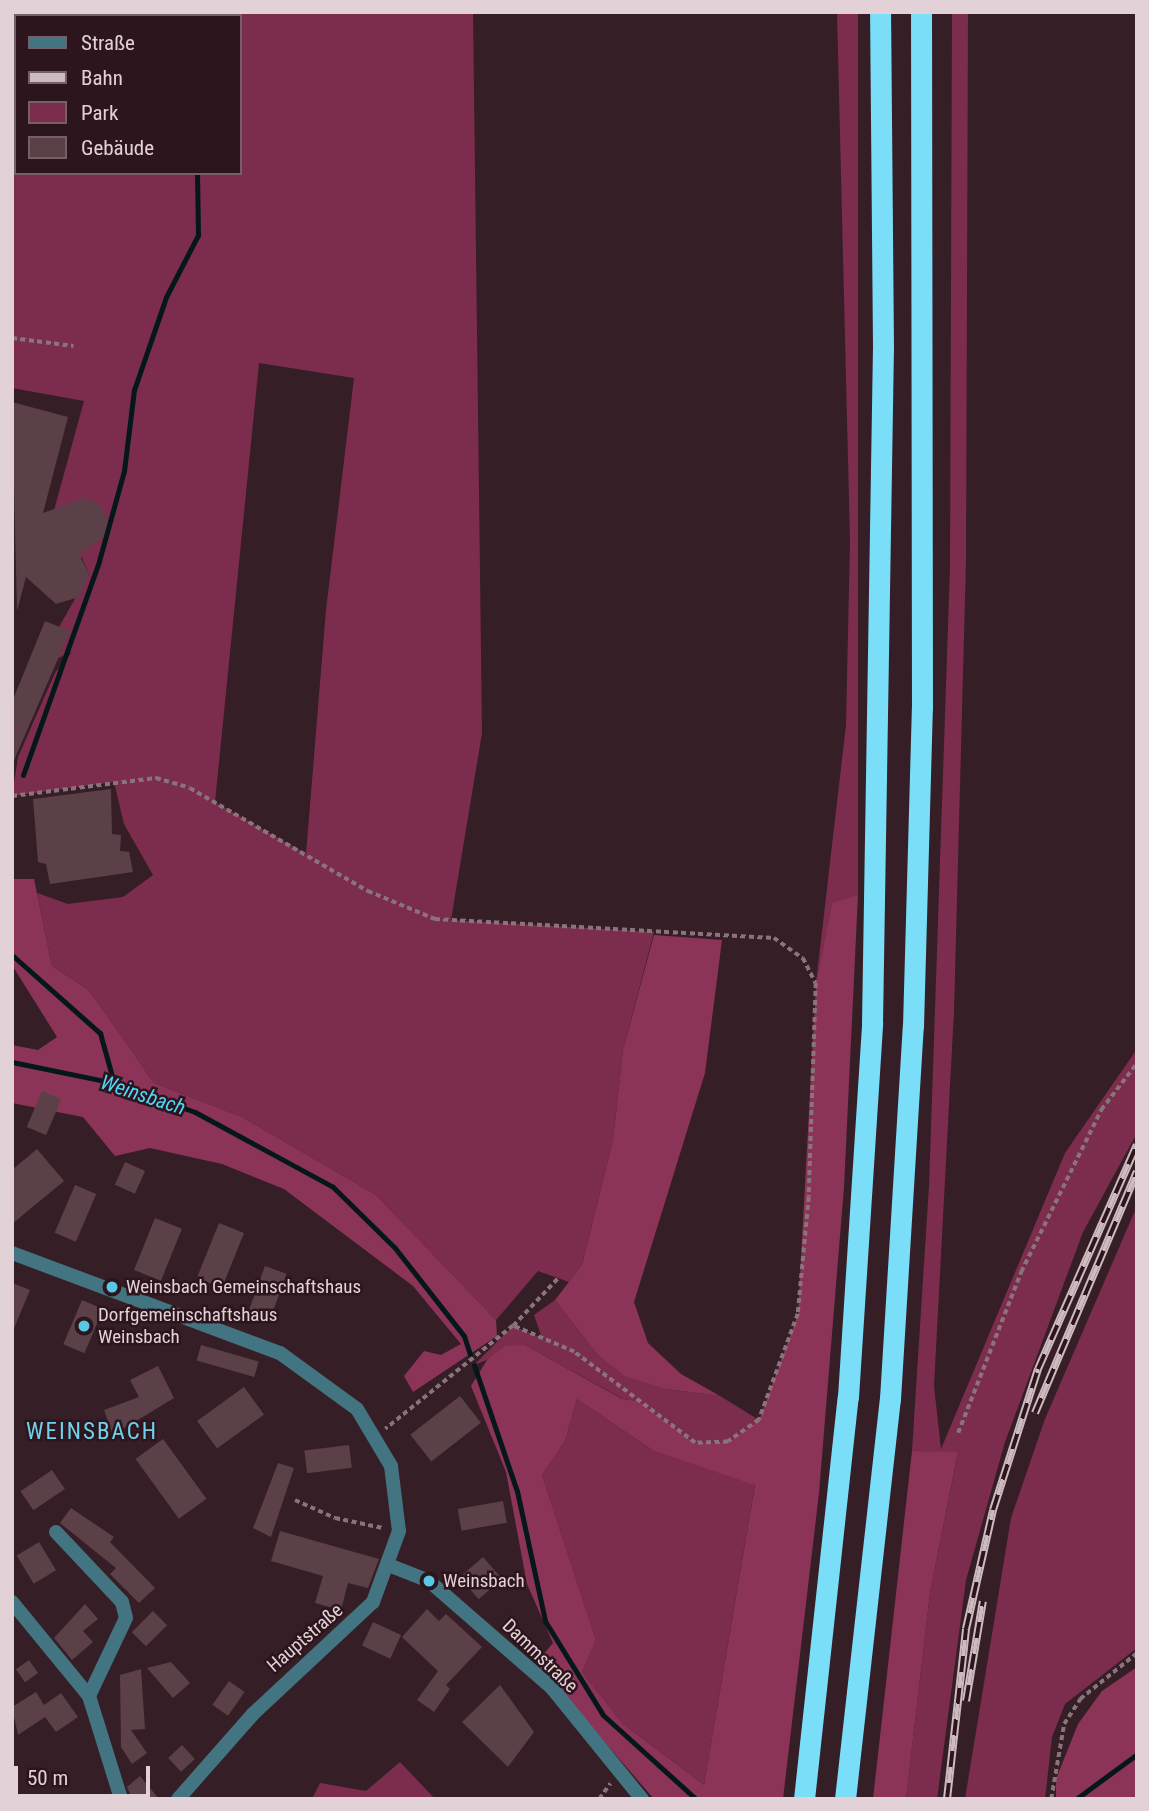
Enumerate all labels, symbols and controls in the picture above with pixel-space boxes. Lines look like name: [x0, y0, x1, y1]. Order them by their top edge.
legend: [14, 14, 242, 175]
text: Straße: [81, 31, 135, 55]
text: Bahn: [81, 66, 123, 90]
text: Park: [81, 101, 118, 125]
text: Gebäude: [81, 136, 154, 160]
water label: Weinsbach: [97, 1069, 189, 1121]
place label: Weinsbach Gemeinschaftshaus: [126, 1276, 361, 1298]
marker: Weinsbach Gemeinschaftshaus: [104, 1279, 120, 1295]
place label: Dorfgemeinschaftshaus Weinsbach: [98, 1304, 277, 1348]
marker: Dorfgemeinschaftshaus Weinsbach: [76, 1318, 92, 1334]
district label: WEINSBACH: [27, 1418, 157, 1446]
place label: Weinsbach: [443, 1570, 525, 1592]
marker: Weinsbach: [421, 1573, 437, 1589]
street label: Hauptstraße: [263, 1599, 347, 1677]
street label: Dammstraße: [497, 1614, 583, 1698]
scale bar: [18, 1752, 154, 1796]
text: 50 m: [27, 1766, 68, 1790]

